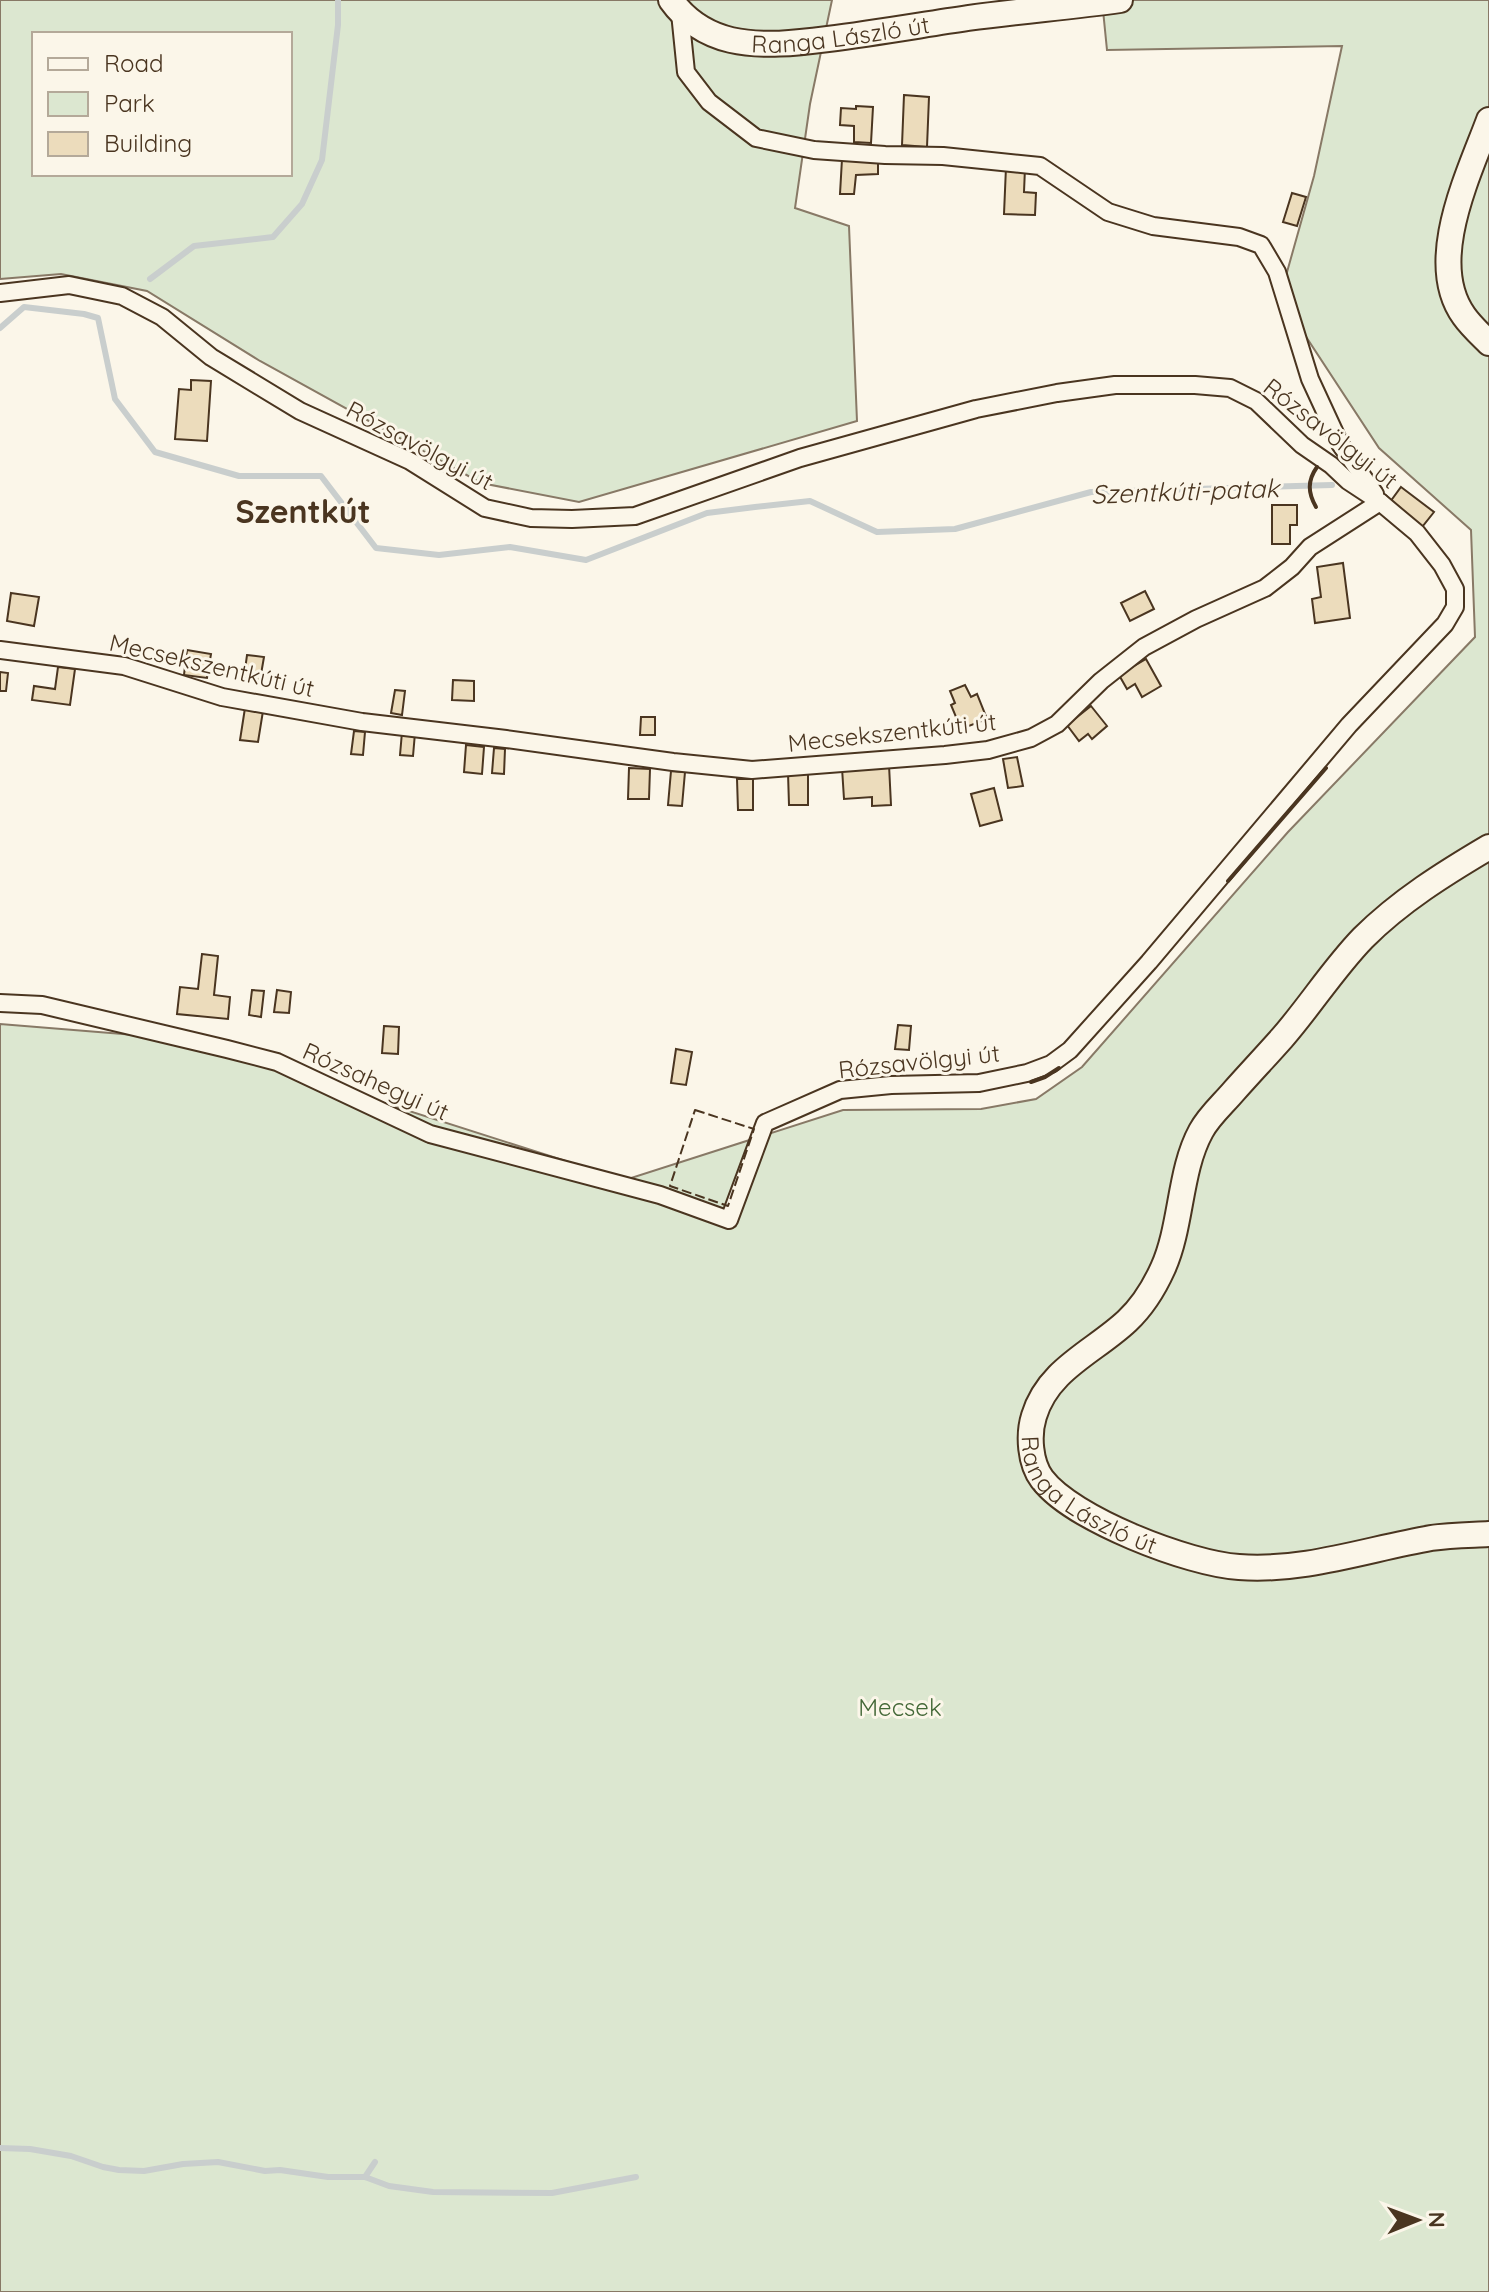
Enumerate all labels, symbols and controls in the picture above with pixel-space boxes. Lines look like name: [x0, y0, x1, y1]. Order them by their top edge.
street label: Ranga László út: [751, 9, 932, 59]
legend: [32, 32, 292, 176]
text: Road: [104, 48, 164, 78]
text: Park: [104, 88, 155, 118]
text: Building: [104, 128, 192, 158]
street label: Rózsavölgyi út: [1258, 371, 1404, 495]
street label: Rózsavölgyi út: [341, 394, 499, 496]
water label: Szentkúti-patak: [1090, 471, 1282, 511]
district label: Szentkút: [235, 491, 371, 531]
street label: Mecsekszentkúti út: [107, 627, 317, 703]
street label: Mecsekszentkúti út: [786, 706, 998, 758]
street label: Rózsahegyi út: [298, 1035, 454, 1127]
street label: Rózsavölgyi út: [837, 1038, 1001, 1084]
street label: Ranga László út: [1015, 1435, 1161, 1560]
park label: Mecsek: [858, 1692, 942, 1722]
north arrow: [1377, 2180, 1457, 2260]
text: N: [1423, 2211, 1451, 2228]

